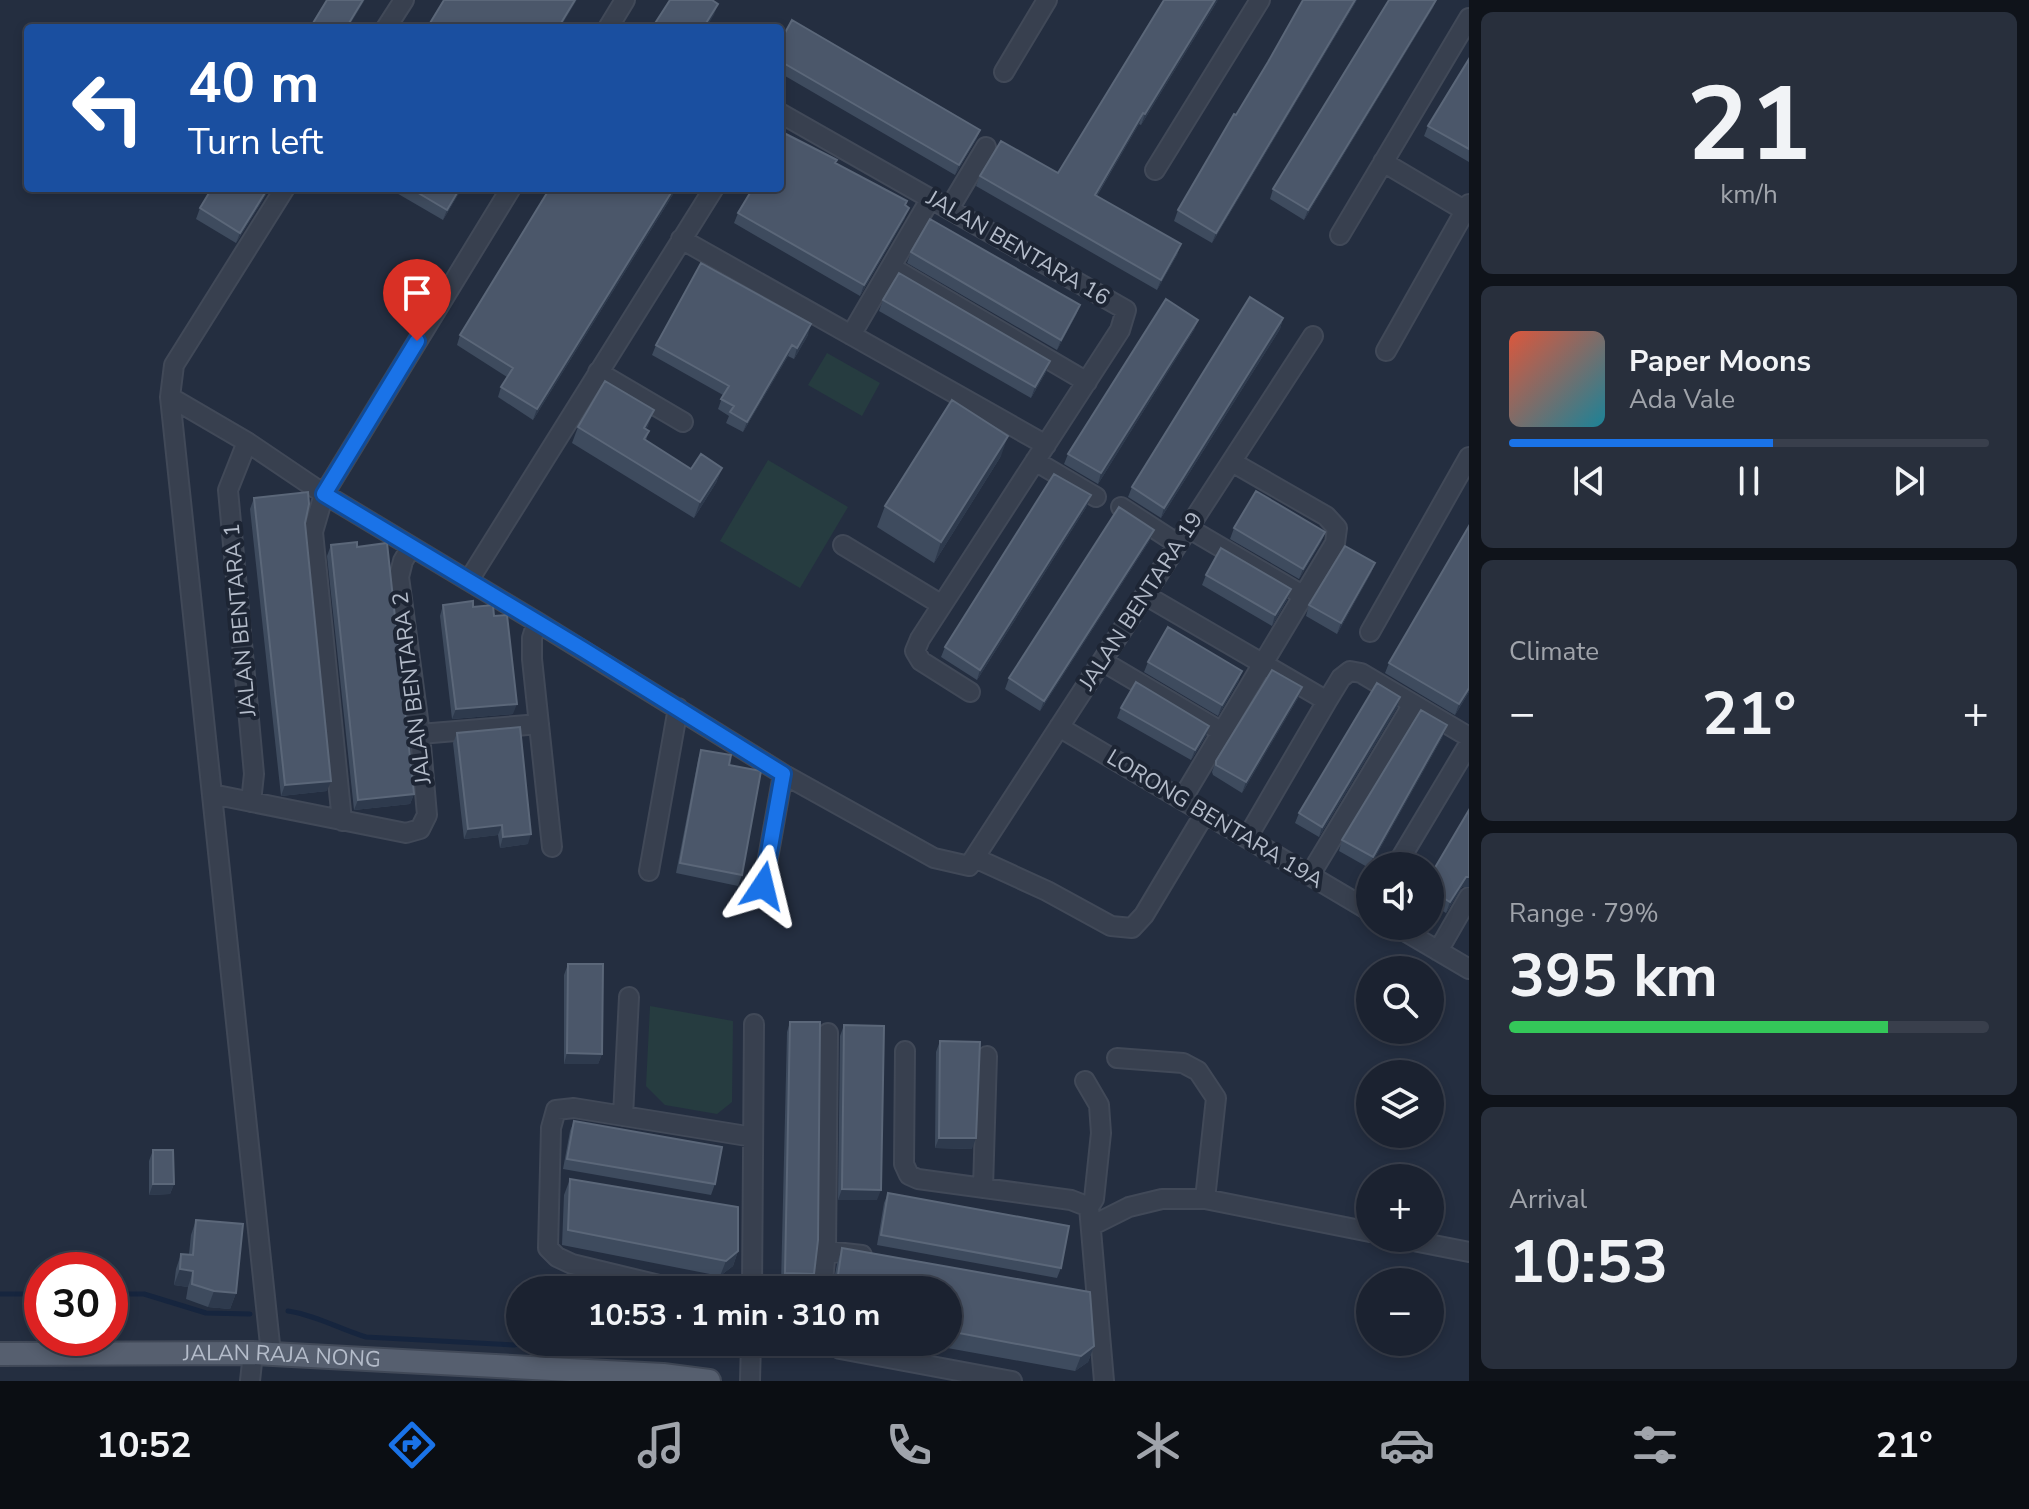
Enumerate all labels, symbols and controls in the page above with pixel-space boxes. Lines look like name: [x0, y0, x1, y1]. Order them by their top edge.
text: 40 m: [188, 45, 319, 122]
text: 21: [1687, 54, 1811, 196]
icon: left: [56, 56, 160, 160]
text: Turn left: [188, 118, 323, 167]
text: km/h: [1720, 177, 1778, 212]
street label: JALAN BENTARA 16: [920, 183, 1115, 313]
pin: [383, 259, 451, 341]
icon: arrive: [395, 271, 439, 315]
text: Paper Moons: [1629, 341, 1811, 382]
text: Ada Vale: [1629, 382, 1735, 417]
icon: previous: [1567, 459, 1611, 503]
icon: pause: [1727, 459, 1771, 503]
icon: next: [1887, 459, 1931, 503]
street label: JALAN BENTARA 19: [1072, 506, 1210, 697]
street label: JALAN BENTARA 1: [217, 522, 263, 719]
street label: JALAN BENTARA 2: [385, 590, 439, 787]
text: Climate: [1509, 634, 1599, 669]
text: 21°: [1702, 673, 1796, 755]
text: −: [1509, 684, 1535, 744]
text: +: [1963, 684, 1989, 744]
street label: LORONG BENTARA 19A: [1101, 742, 1329, 896]
position arrow: [721, 844, 805, 928]
map controls: [1356, 852, 1444, 1356]
button: sound: [1356, 852, 1444, 940]
text: Range · 79%: [1509, 896, 1659, 931]
text: 395 km: [1509, 935, 1718, 1017]
button: search: [1356, 956, 1444, 1044]
button: layers: [1356, 1060, 1444, 1148]
button: +: [1356, 1164, 1444, 1252]
text: Arrival: [1509, 1182, 1587, 1217]
text: 10:53: [1509, 1221, 1668, 1303]
speed limit sign: 30: [24, 1252, 128, 1356]
button: −: [1356, 1268, 1444, 1356]
text: 10:53 · 1 min · 310 m: [588, 1295, 880, 1336]
street label: JALAN RAJA NONG: [182, 1338, 382, 1375]
icon: directions: [384, 1417, 440, 1473]
icon: music: [633, 1417, 689, 1473]
icon: phone: [881, 1417, 937, 1473]
icon: climate: [1130, 1417, 1186, 1473]
icon: car: [1379, 1417, 1435, 1473]
icon: filters: [1627, 1417, 1683, 1473]
text: 10:52: [96, 1421, 192, 1470]
text: 21°: [1876, 1421, 1933, 1470]

